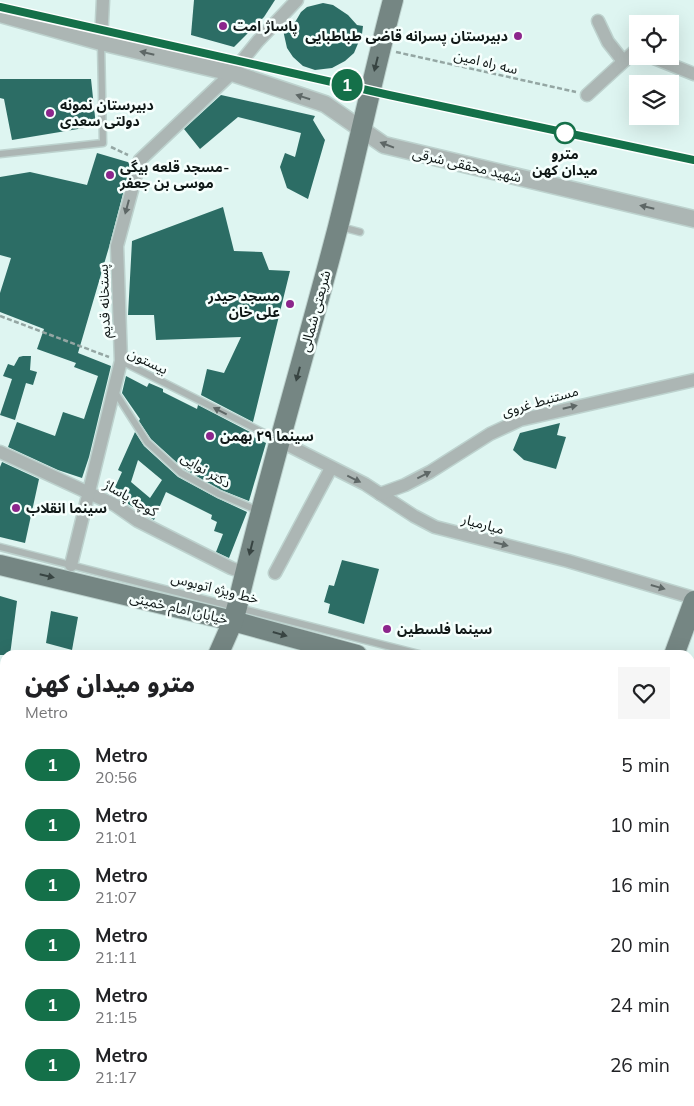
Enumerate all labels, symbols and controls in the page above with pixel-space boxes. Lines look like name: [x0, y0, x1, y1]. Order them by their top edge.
map controls: [629, 15, 679, 125]
button: locate: [629, 15, 679, 65]
place label: پاساژ امت: [233, 17, 298, 36]
marker: پاساژ امت: [217, 20, 229, 32]
place label: دبیرستان پسرانه قاضی طباطبایی: [305, 27, 508, 46]
marker: دبیرستان پسرانه قاضی طباطبایی: [512, 30, 524, 42]
street label: سه راه امین: [452, 46, 520, 78]
one-way arrow: [140, 49, 155, 57]
one-way arrow: [372, 57, 380, 72]
line badge: 1: [331, 69, 363, 101]
text: 1: [342, 73, 352, 96]
button: layers: [629, 75, 679, 125]
one-way arrow: [296, 93, 311, 100]
place label: دبیرستان نمونه دولتی سعدی: [60, 96, 154, 130]
marker: دبیرستان نمونه دولتی سعدی: [44, 107, 56, 119]
marker: مترو میدان کهن: [554, 122, 576, 144]
one-way arrow: [379, 141, 394, 149]
street label: شهید محققی شرقی: [411, 144, 523, 186]
place label: مترو میدان کهن: [532, 145, 598, 179]
place label: مسجد قلعه بیگی- موسی بن جعفر: [119, 158, 229, 192]
marker: مسجد قلعه بیگی- موسی بن جعفر: [104, 169, 116, 181]
one-way arrow: [123, 200, 131, 215]
one-way arrow: [639, 203, 654, 211]
street label: پستخانه قدیم: [94, 263, 116, 338]
street label: شریعتی شمالی: [295, 268, 335, 354]
place label: مسجد حیدر علی خان: [207, 287, 280, 321]
marker: مسجد حیدر علی خان: [284, 298, 296, 310]
street label: بیستون: [125, 344, 171, 378]
one-way arrow: [293, 367, 301, 382]
street label: مستنبط غروی: [500, 381, 580, 421]
one-way arrow: [563, 403, 578, 411]
one-way arrow: [213, 407, 227, 415]
place label: سینما ۲۹ بهمن: [220, 427, 314, 445]
marker: سینما ۲۹ بهمن: [204, 430, 216, 442]
street label: دکتر نوایی: [178, 448, 235, 492]
one-way arrow: [417, 471, 432, 479]
street label: کوچه پاساژ: [99, 475, 161, 522]
one-way arrow: [347, 475, 361, 483]
place label: سینما انقلاب: [26, 499, 107, 517]
marker: سینما انقلاب: [10, 502, 22, 514]
street label: میارمیار: [459, 509, 506, 538]
one-way arrow: [247, 541, 255, 556]
one-way arrow: [493, 541, 508, 549]
street label: خط ویژه اتوبوس: [169, 568, 261, 608]
one-way arrow: [40, 572, 55, 580]
one-way arrow: [650, 584, 665, 592]
street label: خیابان امام خمینی: [128, 588, 230, 630]
place label: سینما فلسطین: [397, 620, 492, 638]
marker: سینما فلسطین: [381, 623, 393, 635]
one-way arrow: [273, 630, 288, 638]
button: heart: [618, 667, 670, 719]
text: مترو میدان کهن: [25, 668, 195, 698]
text: Metro: [25, 702, 68, 722]
text: Metro: [95, 743, 148, 767]
text: 1: [47, 753, 58, 776]
text: 5 min: [621, 753, 670, 777]
text: 20:56: [95, 767, 137, 787]
text: Metro: [95, 803, 148, 827]
text: 1: [47, 813, 58, 836]
text: 10 min: [610, 813, 670, 837]
text: 21:01: [95, 827, 137, 847]
text: Metro: [95, 863, 148, 887]
text: 1: [47, 873, 58, 896]
text: 16 min: [610, 873, 670, 897]
text: 21:07: [95, 887, 137, 907]
text: Metro: [95, 923, 148, 947]
text: 1: [47, 933, 58, 956]
text: 20 min: [610, 933, 670, 957]
text: 21:11: [95, 947, 137, 967]
text: Metro: [95, 983, 148, 1007]
text: 1: [47, 993, 58, 1016]
text: 24 min: [610, 993, 670, 1017]
text: 21:15: [95, 1007, 137, 1027]
text: Metro: [95, 1043, 148, 1067]
text: 1: [47, 1053, 58, 1076]
text: 26 min: [610, 1053, 670, 1077]
text: 21:17: [95, 1067, 137, 1087]

